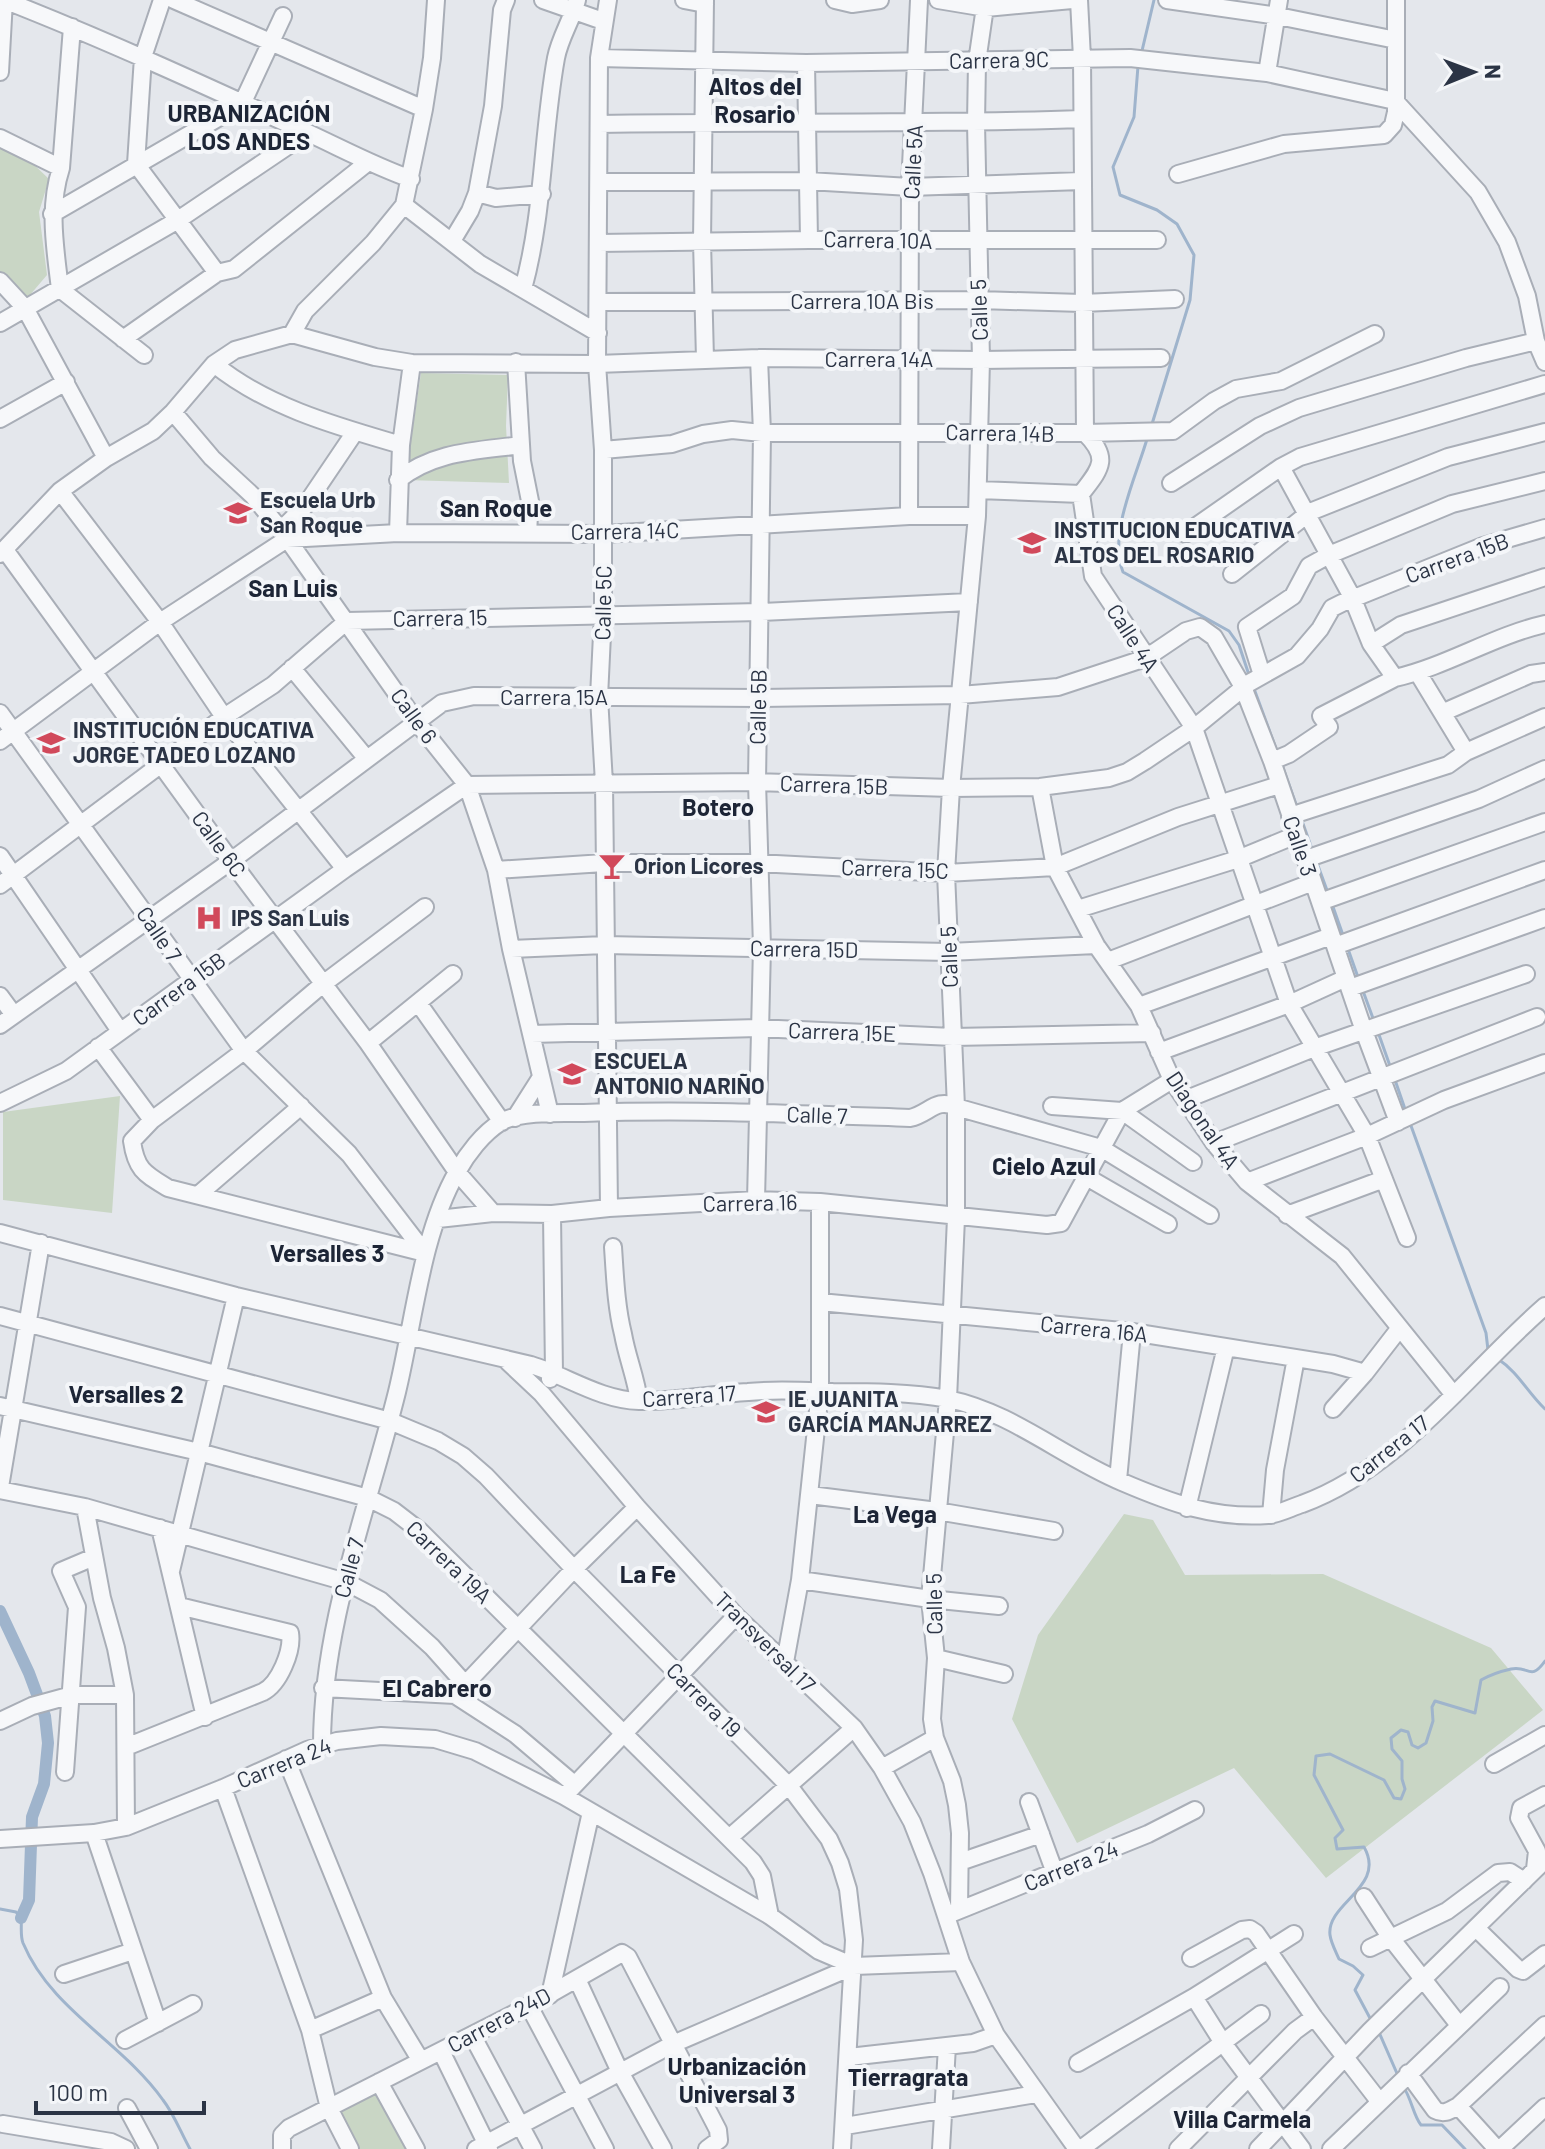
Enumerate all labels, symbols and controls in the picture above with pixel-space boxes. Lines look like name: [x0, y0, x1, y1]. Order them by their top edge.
north arrow: [1433, 32, 1513, 112]
street label: Carrera 9C: [949, 45, 1049, 73]
text: N: [1481, 64, 1507, 79]
district label: Altos del Rosario: [708, 71, 802, 128]
district label: URBANIZACIÓN LOS ANDES: [168, 98, 330, 155]
street label: Calle 5A: [897, 124, 927, 200]
street label: Carrera 10A: [823, 225, 933, 253]
street label: Calle 5: [964, 279, 992, 341]
street label: Carrera 10A Bis: [790, 287, 934, 313]
street label: Carrera 14A: [825, 345, 933, 371]
street label: Carrera 14B: [945, 418, 1055, 446]
place label: Escuela Urb San Roque: [260, 486, 376, 537]
district label: San Roque: [440, 493, 552, 522]
school or university icon: Escuela Urb San Roque: [223, 498, 253, 528]
street label: Carrera 14C: [570, 516, 680, 544]
place label: INSTITUCION EDUCATIVA ALTOS DEL ROSARIO: [1054, 516, 1296, 567]
street label: Carrera 15B: [1401, 526, 1512, 588]
school or university icon: INSTITUCION EDUCATIVA ALTOS DEL ROSARIO: [1017, 528, 1047, 558]
street label: Calle 5C: [588, 565, 616, 641]
district label: San Luis: [248, 573, 338, 602]
street label: Calle 4A: [1102, 598, 1165, 676]
street label: Carrera 15: [392, 603, 488, 631]
street label: Calle 5B: [743, 669, 771, 745]
street label: Calle 6: [386, 683, 444, 748]
street label: Carrera 15A: [500, 683, 608, 709]
place label: INSTITUCIÓN EDUCATIVA JORGE TADEO LOZANO: [73, 716, 315, 767]
school or university icon: INSTITUCIÓN EDUCATIVA JORGE TADEO LOZANO: [36, 728, 66, 758]
street label: Carrera 15B: [779, 769, 889, 799]
district label: Botero: [682, 792, 754, 821]
street label: Calle 6C: [187, 805, 252, 882]
street label: Calle 3: [1279, 812, 1323, 879]
bar icon: Orion Licores: [597, 851, 627, 881]
place label: Orion Licores: [634, 852, 764, 878]
street label: Carrera 15C: [841, 853, 949, 883]
street label: Calle 7: [132, 901, 188, 966]
hospital icon: IPS San Luis: [194, 903, 224, 933]
place label: IPS San Luis: [231, 904, 350, 930]
street label: Calle 5: [934, 926, 962, 988]
street label: Carrera 15D: [750, 934, 858, 962]
street label: Carrera 15B: [127, 946, 230, 1031]
street label: Carrera 15E: [788, 1016, 896, 1046]
place label: ESCUELA ANTONIO NARIÑO: [594, 1047, 765, 1098]
school or university icon: ESCUELA ANTONIO NARIÑO: [557, 1059, 587, 1089]
street label: Diagonal 4A: [1162, 1066, 1246, 1173]
street label: Calle 7: [786, 1100, 848, 1128]
district label: Cielo Azul: [992, 1151, 1096, 1180]
street label: Carrera 16: [702, 1188, 798, 1216]
district label: Versalles 3: [270, 1238, 384, 1267]
street label: Carrera 16A: [1039, 1309, 1149, 1347]
district label: Versalles 2: [68, 1379, 184, 1408]
street label: Carrera 17: [641, 1379, 737, 1411]
place label: IE JUANITA GARCÍA MANJARREZ: [788, 1385, 992, 1436]
school or university icon: IE JUANITA GARCÍA MANJARREZ: [751, 1397, 781, 1427]
street label: Carrera 17: [1343, 1409, 1433, 1487]
district label: La Vega: [853, 1499, 937, 1528]
street label: Carrera 19A: [402, 1514, 498, 1608]
street label: Calle 7: [328, 1535, 368, 1601]
district label: La Fe: [620, 1559, 676, 1588]
street label: Calle 5: [919, 1573, 947, 1635]
street label: Transversal 17: [710, 1586, 821, 1697]
street label: Carrera 19: [662, 1657, 747, 1742]
district label: El Cabrero: [382, 1673, 492, 1702]
street label: Carrera 24: [233, 1731, 335, 1793]
street label: Carrera 24: [1020, 1834, 1122, 1896]
street label: Carrera 24D: [442, 1981, 555, 2057]
district label: Urbanización Universal 3: [668, 2051, 806, 2108]
district label: Tierragrata: [848, 2062, 968, 2091]
scale bar: [36, 2065, 204, 2115]
text: 100 m: [48, 2077, 108, 2106]
district label: Villa Carmela: [1173, 2104, 1311, 2133]

